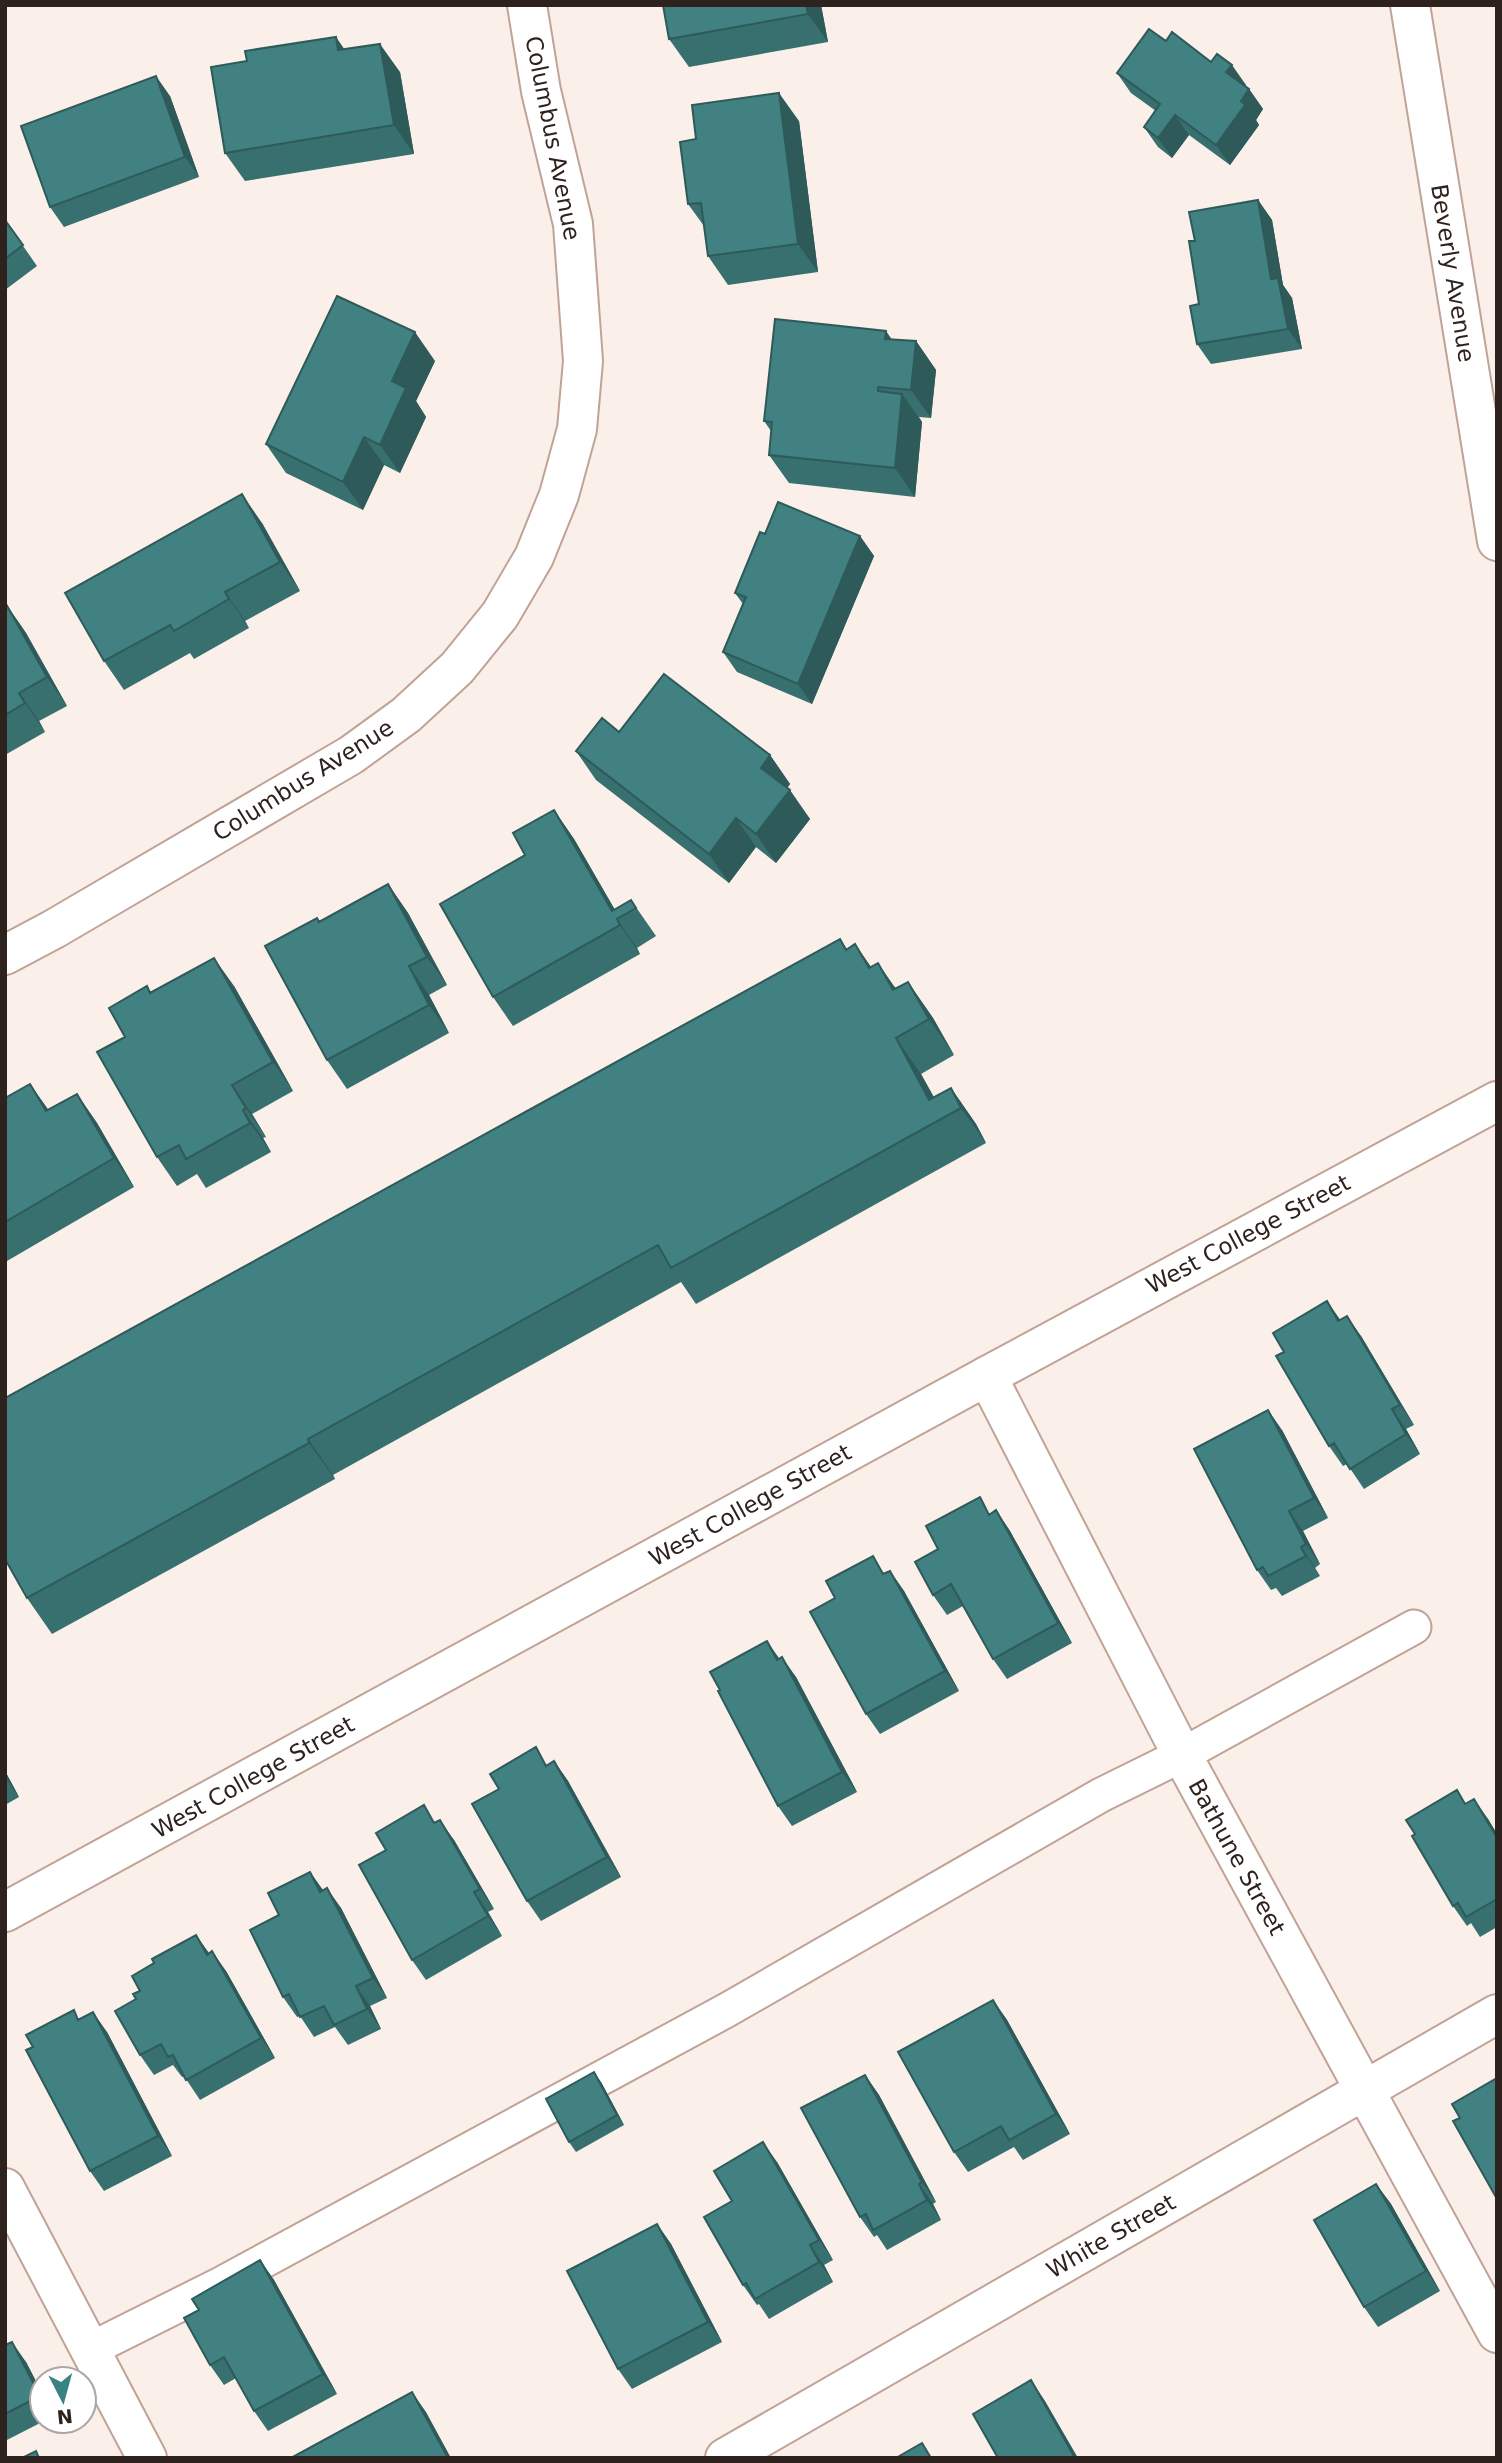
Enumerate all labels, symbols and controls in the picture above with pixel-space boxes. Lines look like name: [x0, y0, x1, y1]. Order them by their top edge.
street label: Columbus Avenue: [520, 34, 586, 242]
street label: Beverly Avenue: [1426, 182, 1480, 364]
street label: Columbus Avenue: [208, 714, 398, 846]
street label: West College Street: [1142, 1169, 1354, 1299]
street label: West College Street: [644, 1439, 856, 1571]
street label: West College Street: [147, 1711, 359, 1843]
street label: Bathune Street: [1183, 1775, 1291, 1939]
street label: White Street: [1042, 2189, 1180, 2283]
north arrow: [28, 2365, 98, 2435]
text: N: [56, 2405, 74, 2429]

